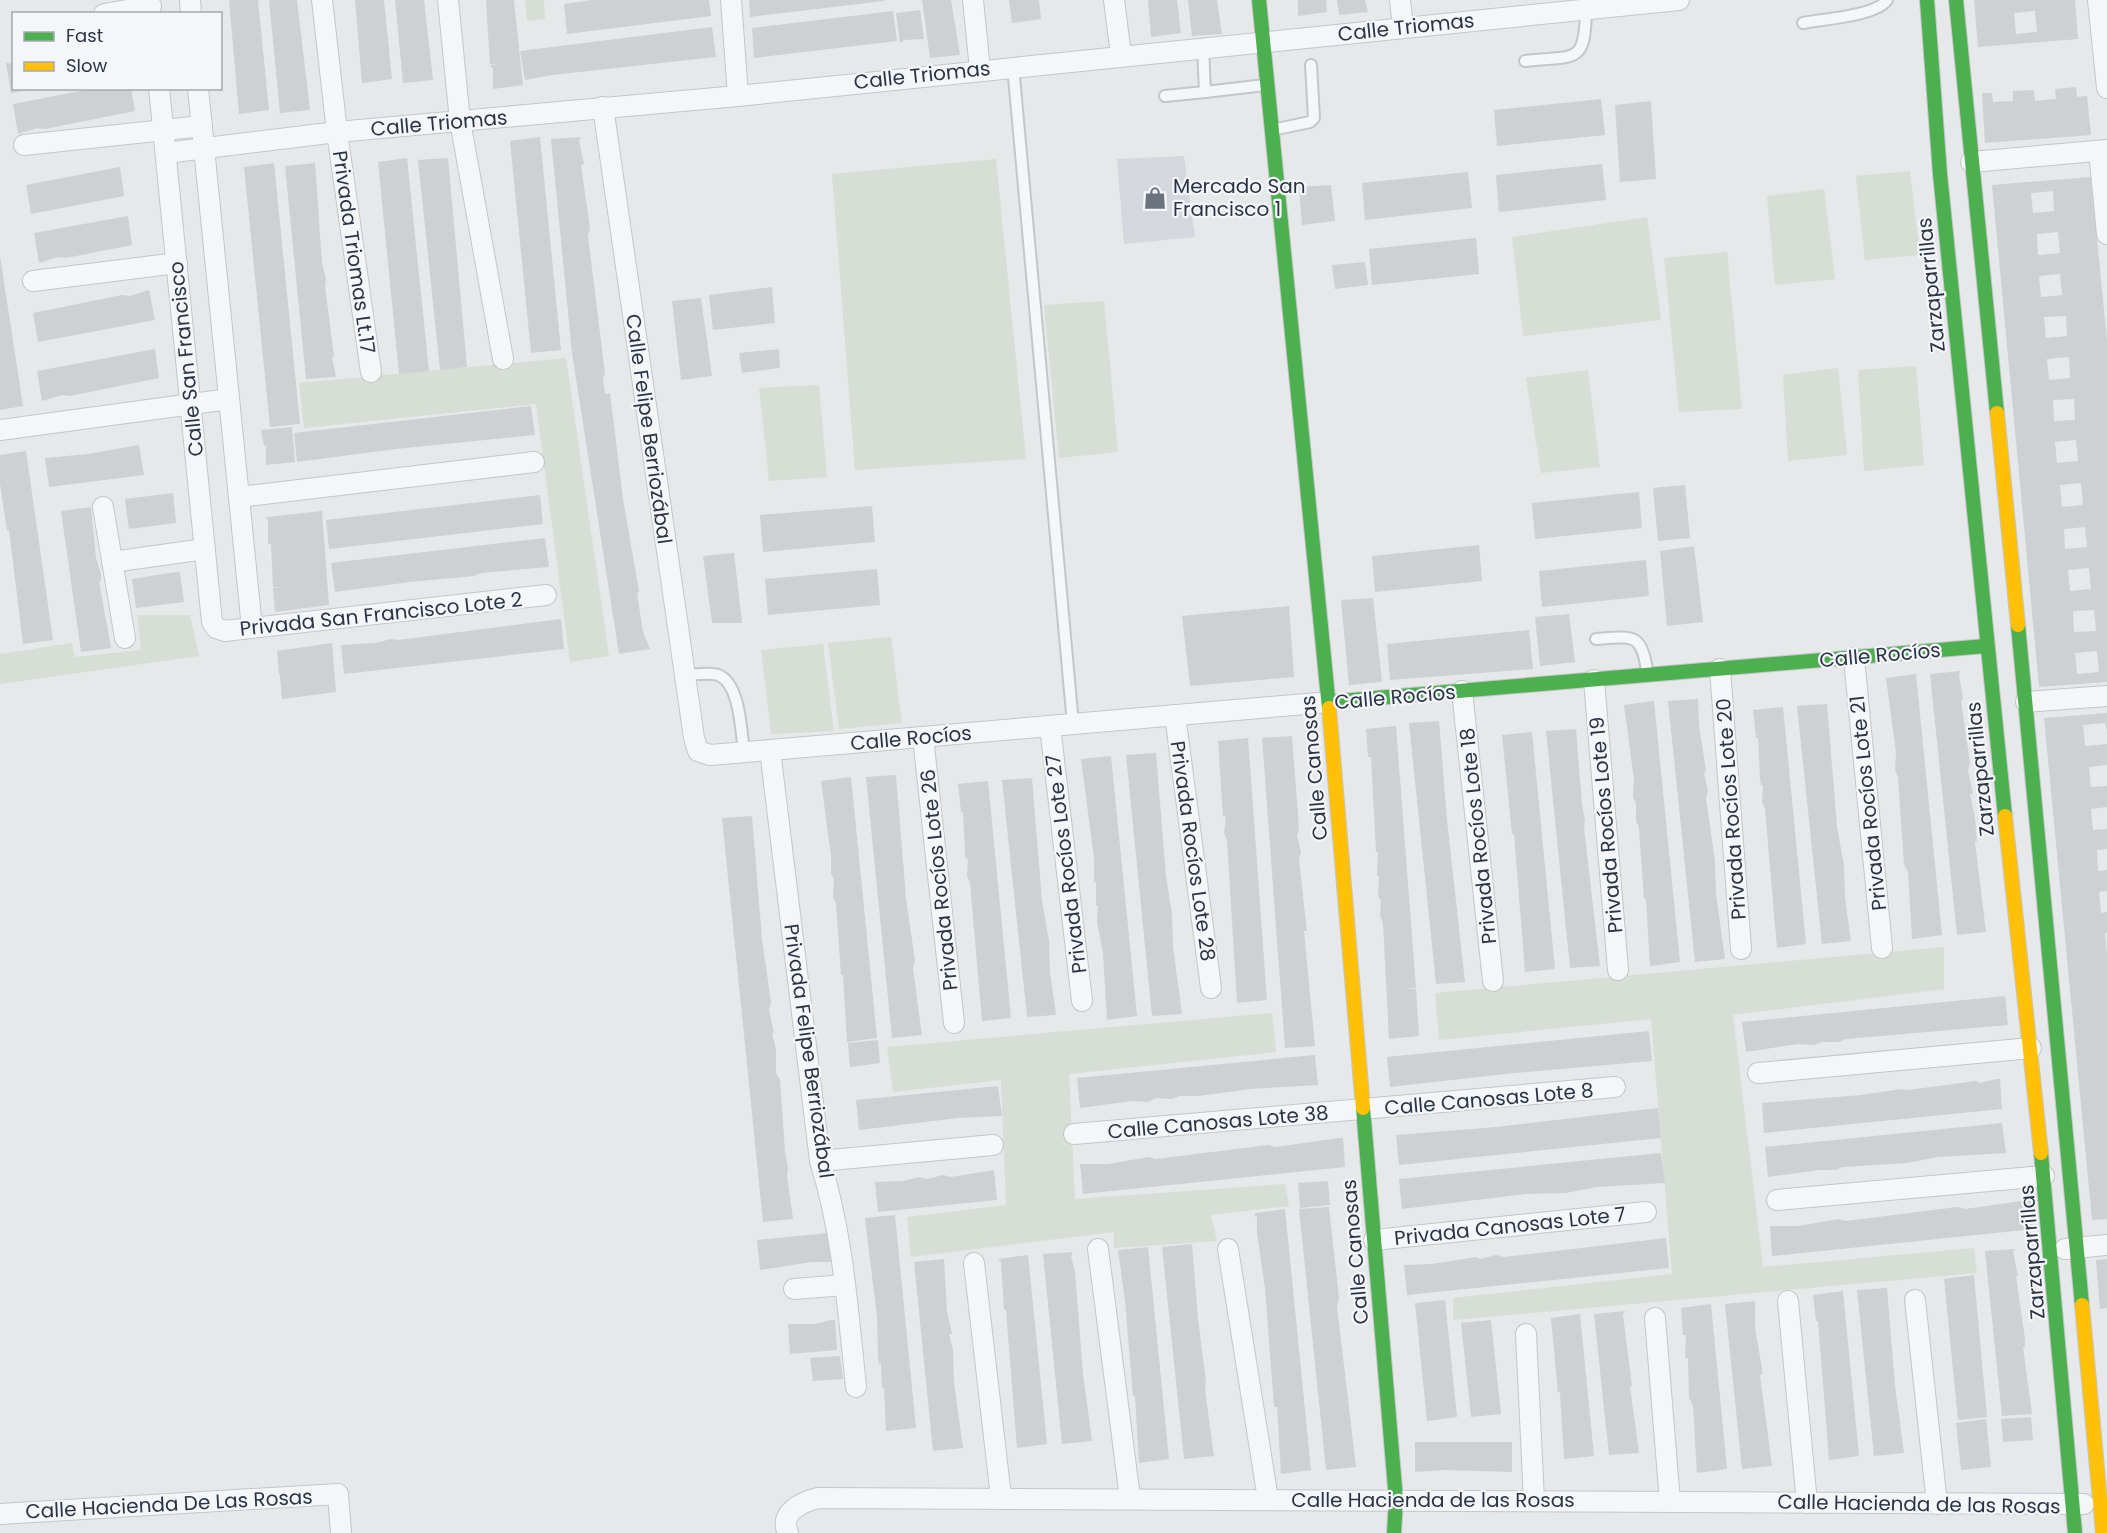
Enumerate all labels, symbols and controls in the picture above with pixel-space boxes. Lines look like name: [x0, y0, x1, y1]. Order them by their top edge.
street label: Calle Triomas: [1336, 6, 1476, 48]
legend: [12, 12, 222, 90]
text: Fast: [66, 23, 103, 48]
text: Slow: [66, 53, 108, 78]
street label: Calle Triomas: [852, 54, 992, 96]
street label: Calle Triomas: [369, 103, 509, 143]
street label: Privada Triomas Lt.17: [326, 149, 382, 355]
place label: Mercado San Francisco 1: [1173, 172, 1305, 223]
shop icon: Mercado San Francisco 1: [1142, 185, 1168, 211]
street label: Zarzaparrillas: [1910, 216, 1952, 354]
street label: Calle San Francisco: [162, 260, 210, 458]
street label: Calle Felipe Berriozábal: [619, 312, 679, 546]
street label: Privada San Francisco Lote 2: [238, 585, 524, 643]
street label: Calle Rocíos: [1818, 636, 1942, 674]
street label: Calle Rocíos: [1333, 678, 1457, 716]
street label: Calle Canosas: [1294, 694, 1334, 842]
street label: Privada Rocíos Lote 21: [1843, 694, 1893, 912]
street label: Privada Rocíos Lote 20: [1709, 697, 1753, 921]
street label: Zarzaparrillas: [1959, 700, 2001, 838]
street label: Privada Rocíos Lote 19: [1583, 716, 1629, 934]
street label: Calle Rocíos: [849, 719, 973, 757]
street label: Privada Rocíos Lote 18: [1453, 727, 1503, 945]
street label: Privada Rocíos Lote 28: [1164, 739, 1222, 963]
street label: Privada Rocíos Lote 27: [1039, 753, 1093, 975]
street label: Privada Rocíos Lote 26: [913, 768, 965, 992]
street label: Privada Felipe Berriozábal: [777, 922, 841, 1180]
street label: Calle Canosas Lote 8: [1383, 1076, 1595, 1122]
street label: Calle Canosas Lote 38: [1106, 1098, 1330, 1146]
street label: Calle Canosas: [1335, 1178, 1375, 1326]
street label: Zarzaparrillas: [2012, 1183, 2052, 1321]
street label: Privada Canosas Lote 7: [1393, 1200, 1627, 1252]
street label: Calle Hacienda De Las Rosas: [25, 1482, 313, 1526]
street label: Calle Hacienda de las Rosas: [1291, 1486, 1575, 1514]
street label: Calle Hacienda de las Rosas: [1777, 1488, 2061, 1520]

